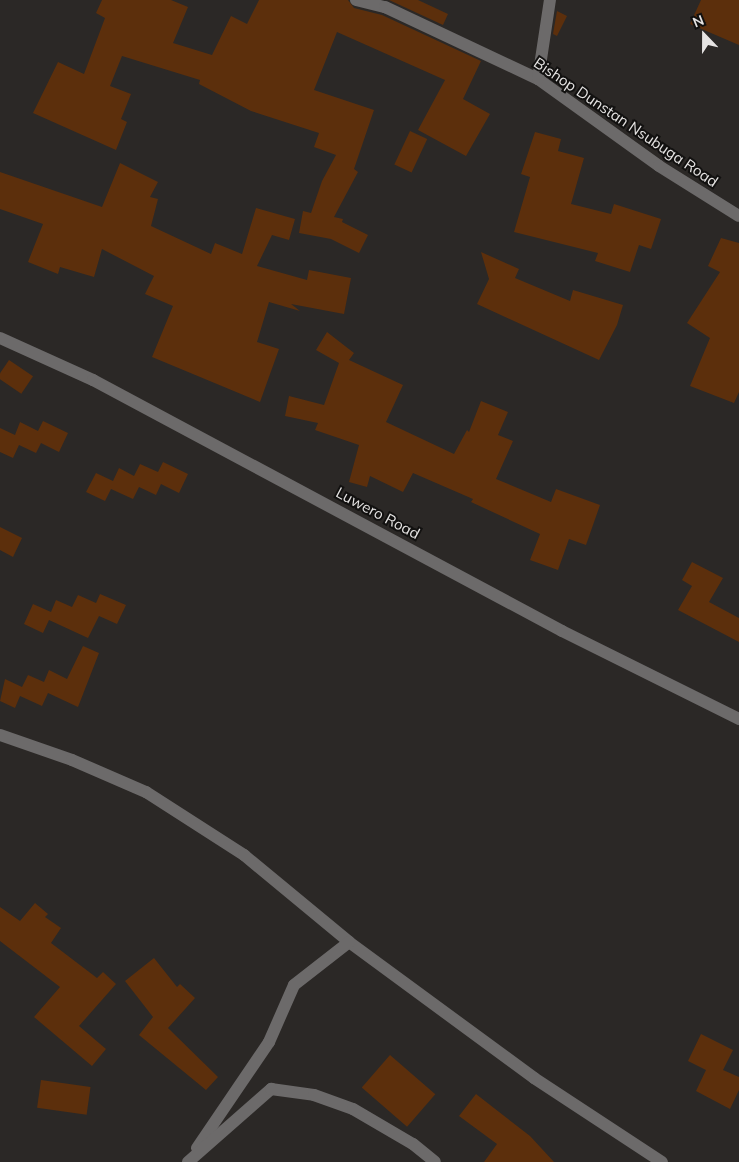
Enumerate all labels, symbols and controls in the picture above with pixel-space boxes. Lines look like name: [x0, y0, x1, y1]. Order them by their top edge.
north arrow: [679, 10, 729, 60]
text: N: [690, 11, 707, 31]
street label: Bishop Dunstan Nsubuga Road: [531, 54, 721, 190]
street label: Luwero Road: [333, 483, 423, 543]

